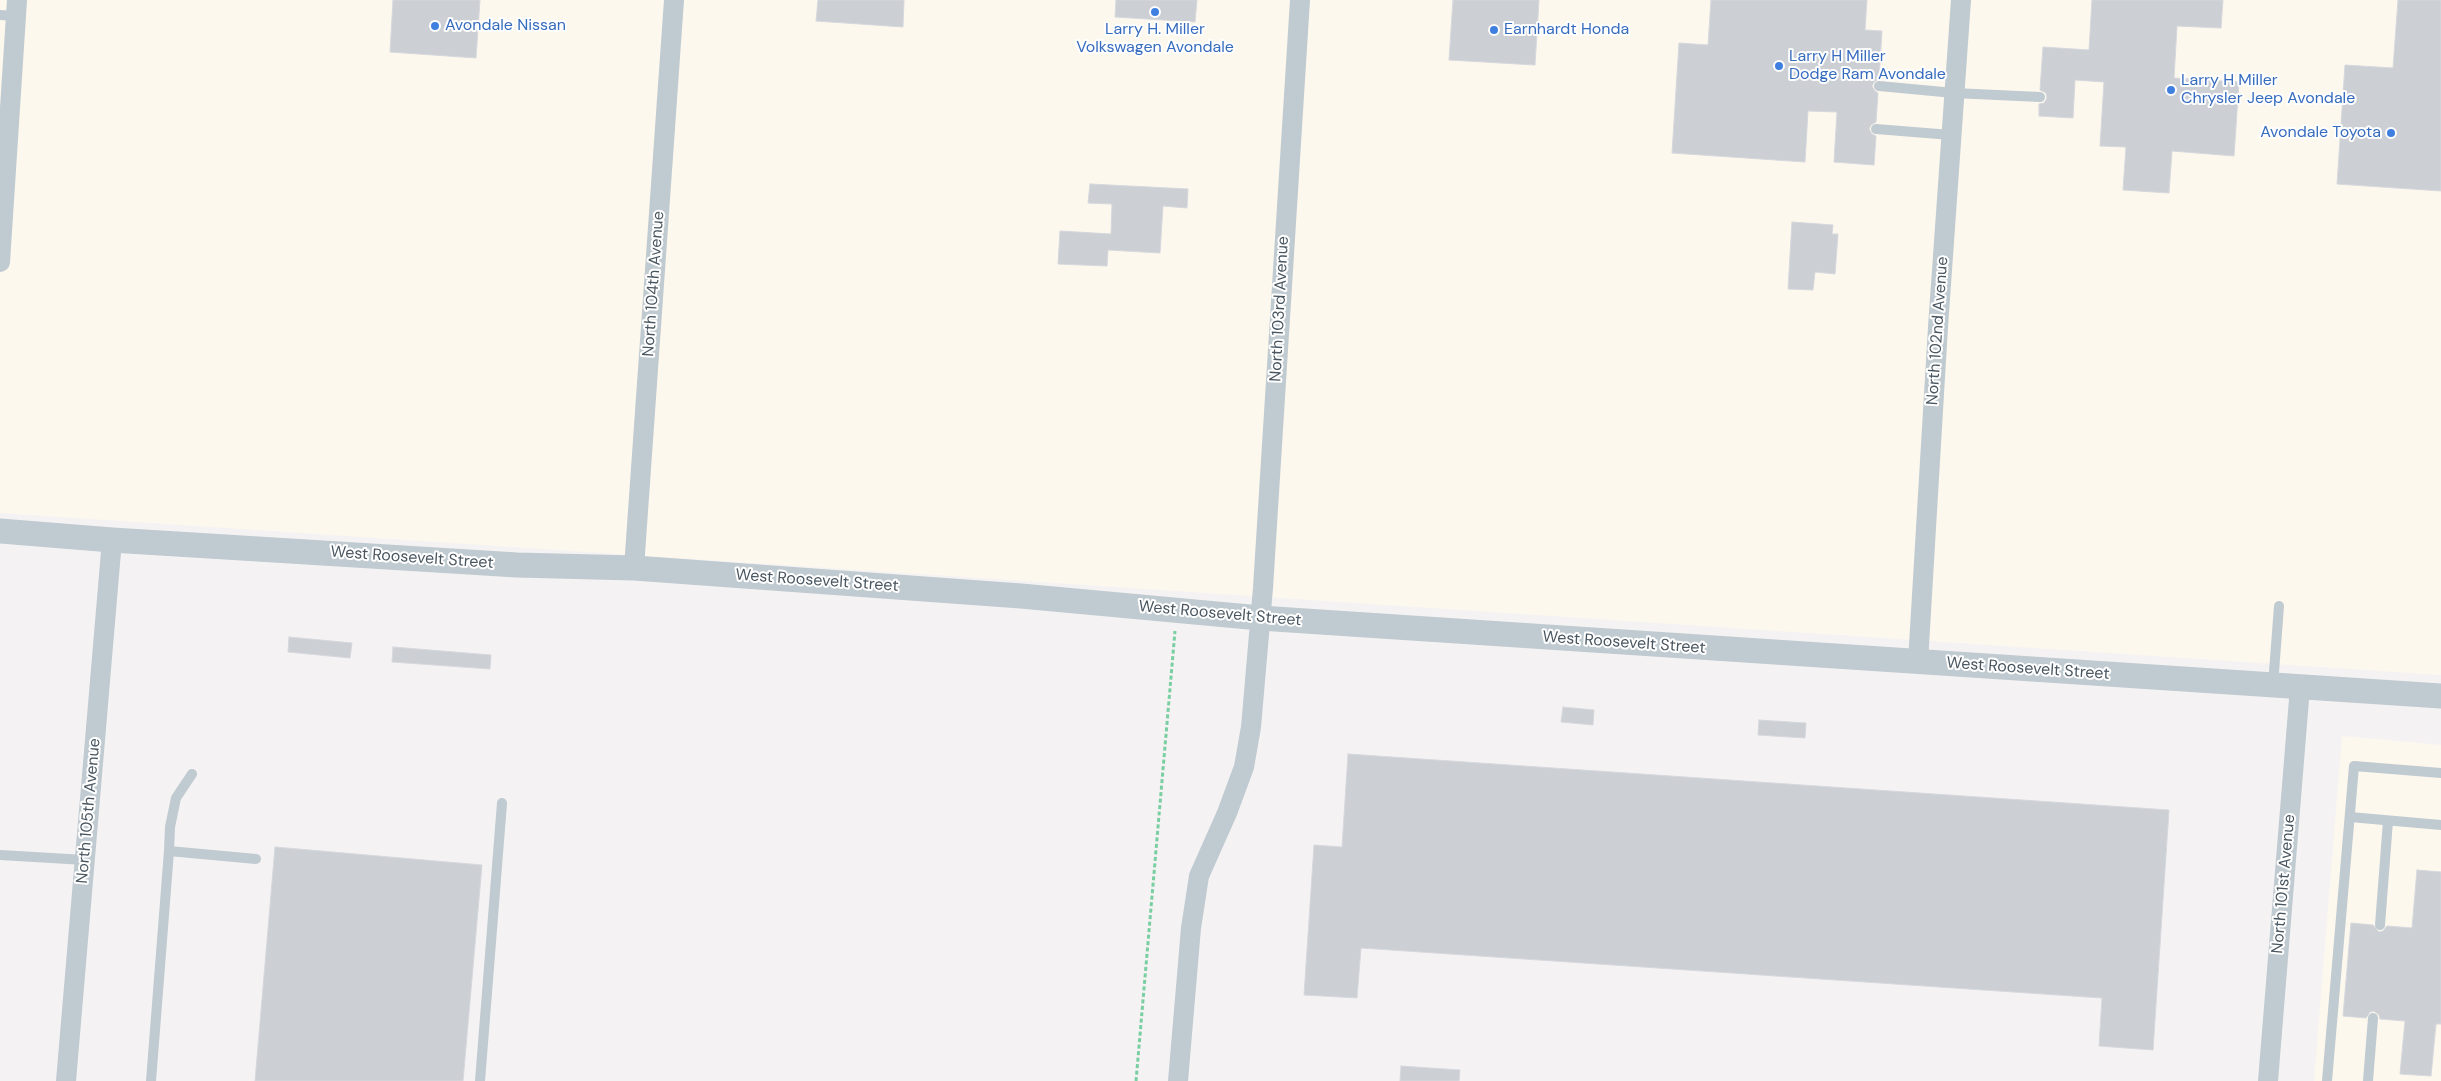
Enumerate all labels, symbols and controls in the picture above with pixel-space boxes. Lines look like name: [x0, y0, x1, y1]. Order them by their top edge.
marker: Larry H. Miller Volkswagen Avondale: [1149, 6, 1161, 18]
place label: Avondale Nissan: [445, 16, 566, 36]
marker: Avondale Nissan: [429, 20, 441, 32]
place label: Larry H. Miller Volkswagen Avondale: [1076, 20, 1234, 58]
place label: Earnhardt Honda: [1504, 20, 1629, 40]
marker: Earnhardt Honda: [1488, 24, 1500, 36]
place label: Larry H Miller Dodge Ram Avondale: [1789, 47, 1946, 85]
marker: Larry H Miller Dodge Ram Avondale: [1773, 60, 1785, 72]
place label: Larry H Miller Chrysler Jeep Avondale: [2181, 71, 2355, 109]
marker: Larry H Miller Chrysler Jeep Avondale: [2165, 84, 2177, 96]
place label: Avondale Toyota: [2260, 123, 2381, 143]
marker: Avondale Toyota: [2385, 127, 2397, 139]
street label: North 104th Avenue: [639, 211, 669, 357]
street label: North 103rd Avenue: [1267, 236, 1293, 382]
street label: North 102nd Avenue: [1923, 256, 1953, 406]
street label: West Roosevelt Street: [330, 543, 494, 573]
street label: West Roosevelt Street: [735, 566, 899, 596]
street label: West Roosevelt Street: [1138, 597, 1302, 631]
street label: West Roosevelt Street: [1542, 628, 1706, 658]
street label: West Roosevelt Street: [1946, 654, 2110, 684]
street label: North 105th Avenue: [73, 737, 105, 885]
street label: North 101st Avenue: [2268, 814, 2300, 954]

